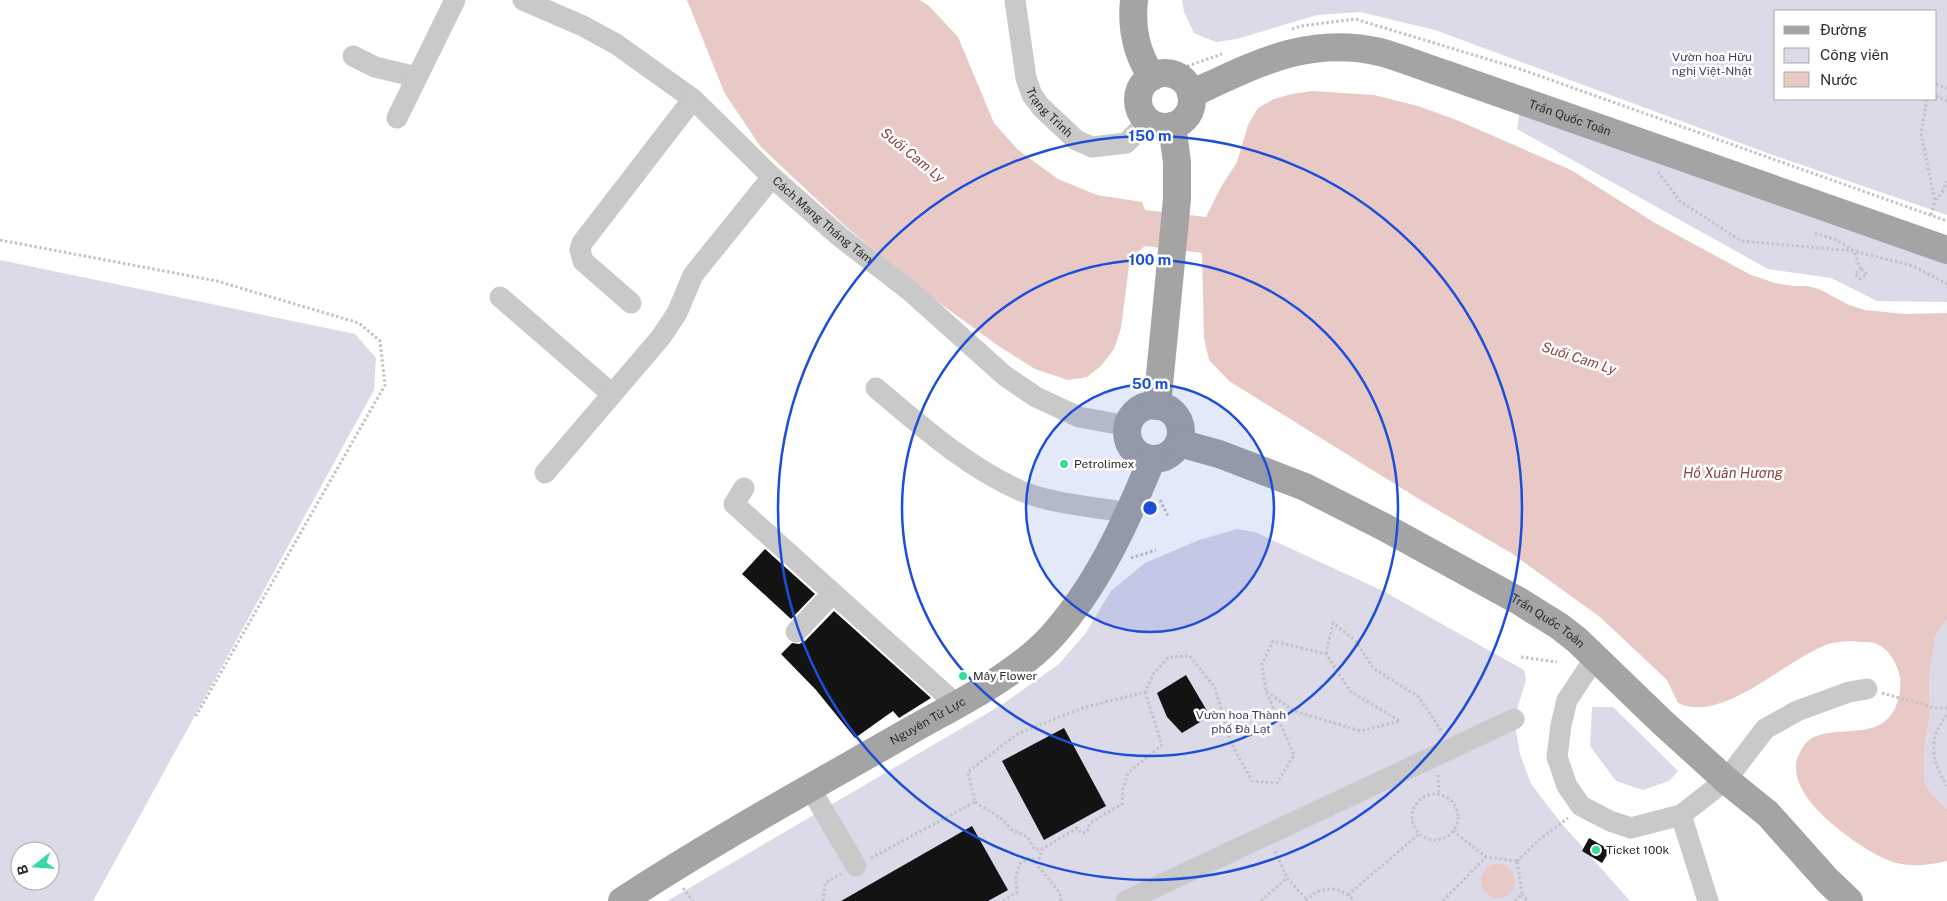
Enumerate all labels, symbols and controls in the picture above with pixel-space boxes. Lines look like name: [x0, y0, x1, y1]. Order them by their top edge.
legend: [1774, 10, 1937, 100]
text: Đường: [1820, 21, 1867, 38]
text: Công viên: [1820, 46, 1889, 63]
park label: Vườn hoa Hữu nghị Việt-Nhật: [1672, 50, 1753, 78]
text: Nước: [1820, 71, 1858, 88]
street label: Trạng Trình: [1023, 86, 1076, 140]
street label: Trần Quốc Toản: [1527, 97, 1613, 139]
water label: Suối Cam Ly: [878, 124, 949, 186]
text: 150 m: [1128, 127, 1172, 144]
street label: Cách Mạng Tháng Tám: [769, 174, 875, 266]
text: 100 m: [1129, 251, 1171, 268]
water label: Suối Cam Ly: [1540, 338, 1619, 378]
text: 50 m: [1132, 375, 1168, 392]
place label: Petrolimex: [1074, 457, 1134, 471]
marker: Petrolimex: [1058, 458, 1070, 470]
water label: Hồ Xuân Hương: [1683, 465, 1784, 481]
centre of rings: [1141, 499, 1159, 517]
street label: Trần Quốc Toản: [1508, 591, 1588, 651]
place label: Mây Flower: [973, 669, 1038, 683]
marker: Mây Flower: [957, 670, 969, 682]
street label: Nguyên Tử Lực: [888, 694, 968, 748]
park label: Vườn hoa Thành phố Đà Lạt: [1196, 708, 1286, 736]
north arrow: [10, 841, 60, 891]
place label: Ticket 100k: [1606, 843, 1670, 857]
marker: Ticket 100k: [1590, 844, 1602, 856]
text: B: [14, 863, 32, 877]

